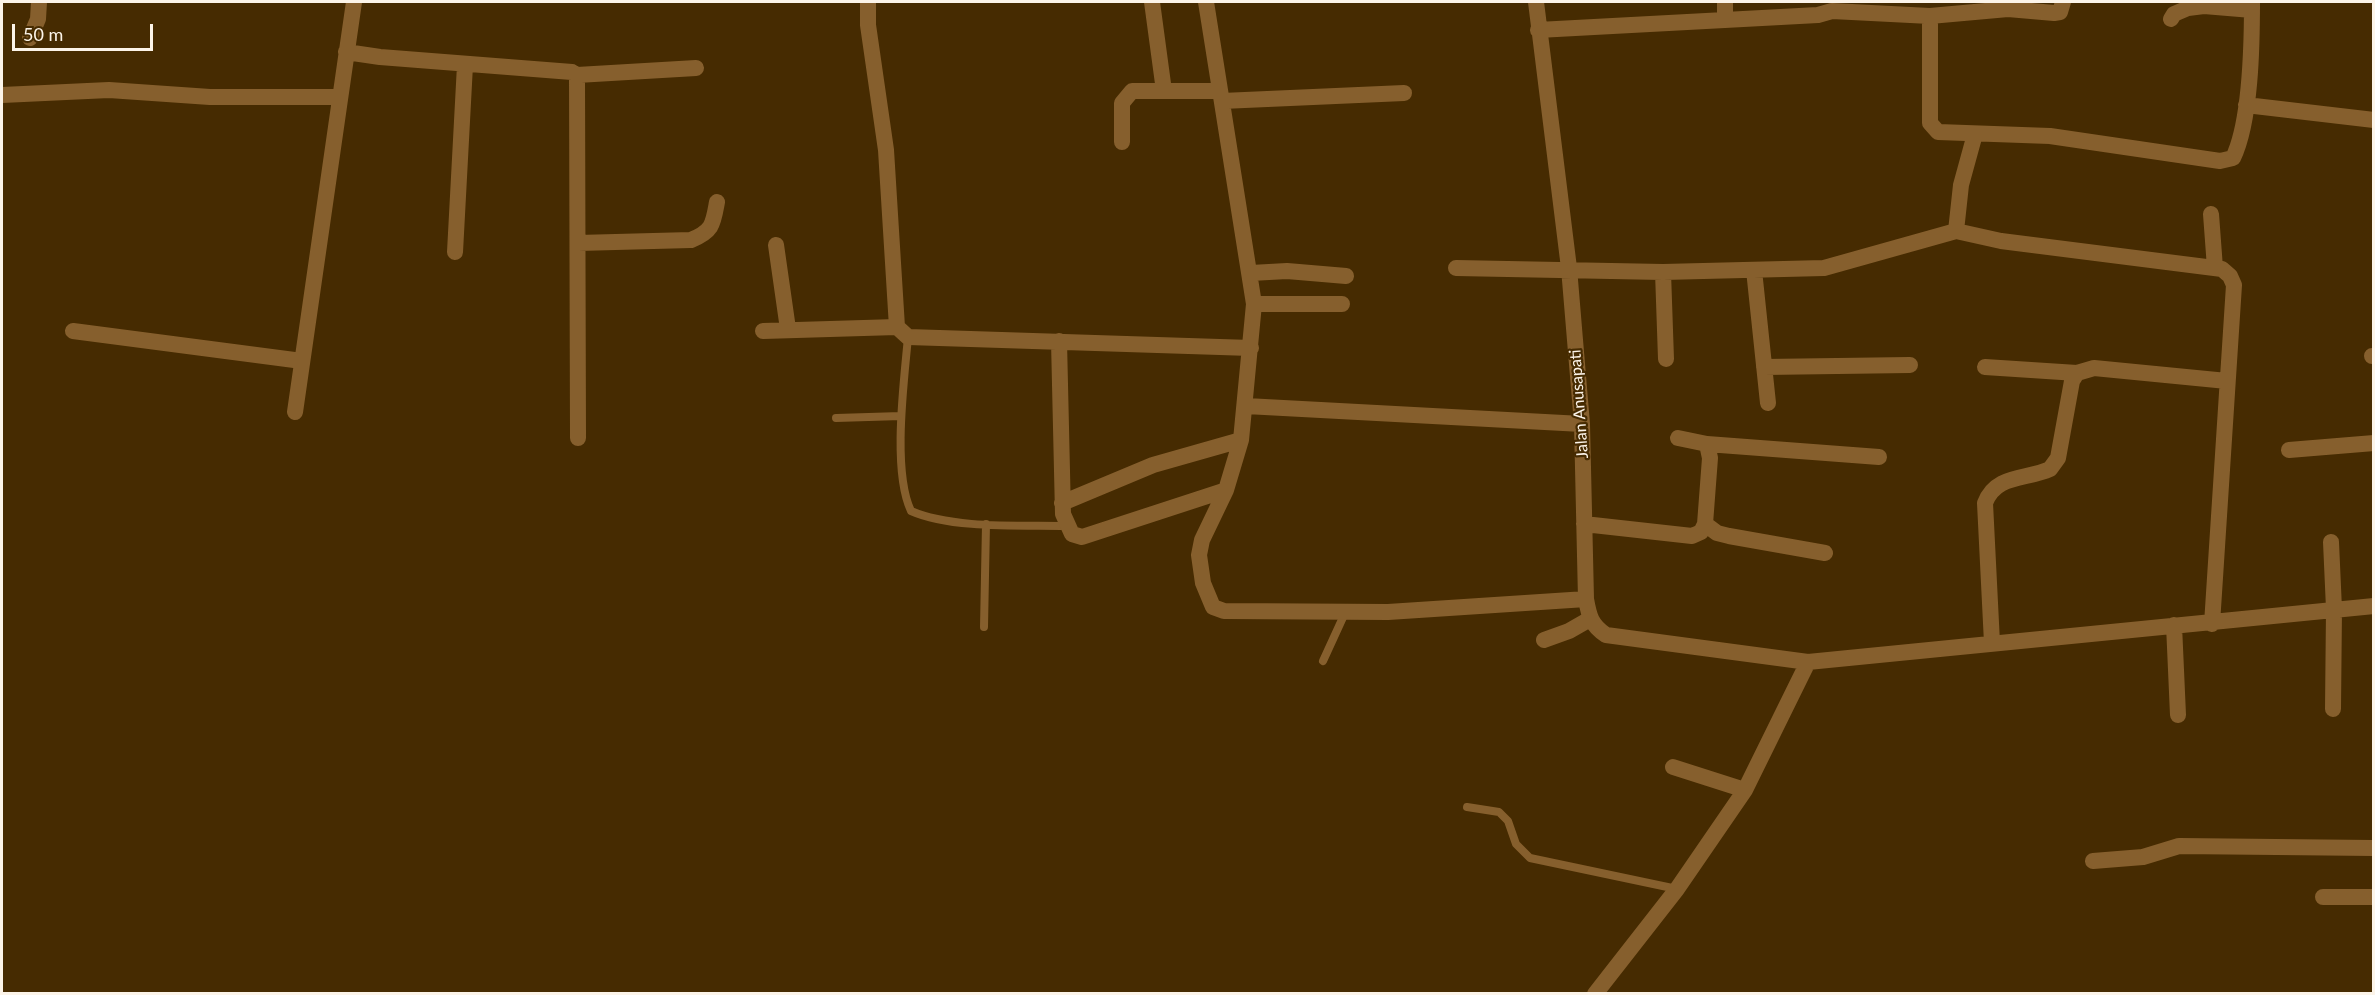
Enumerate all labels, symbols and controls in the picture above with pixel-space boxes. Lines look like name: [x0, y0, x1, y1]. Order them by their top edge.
scale bar: [15, 12, 156, 50]
text: 50 m: [23, 23, 63, 45]
street label: Jalan Anusapati: [1566, 349, 1592, 459]

